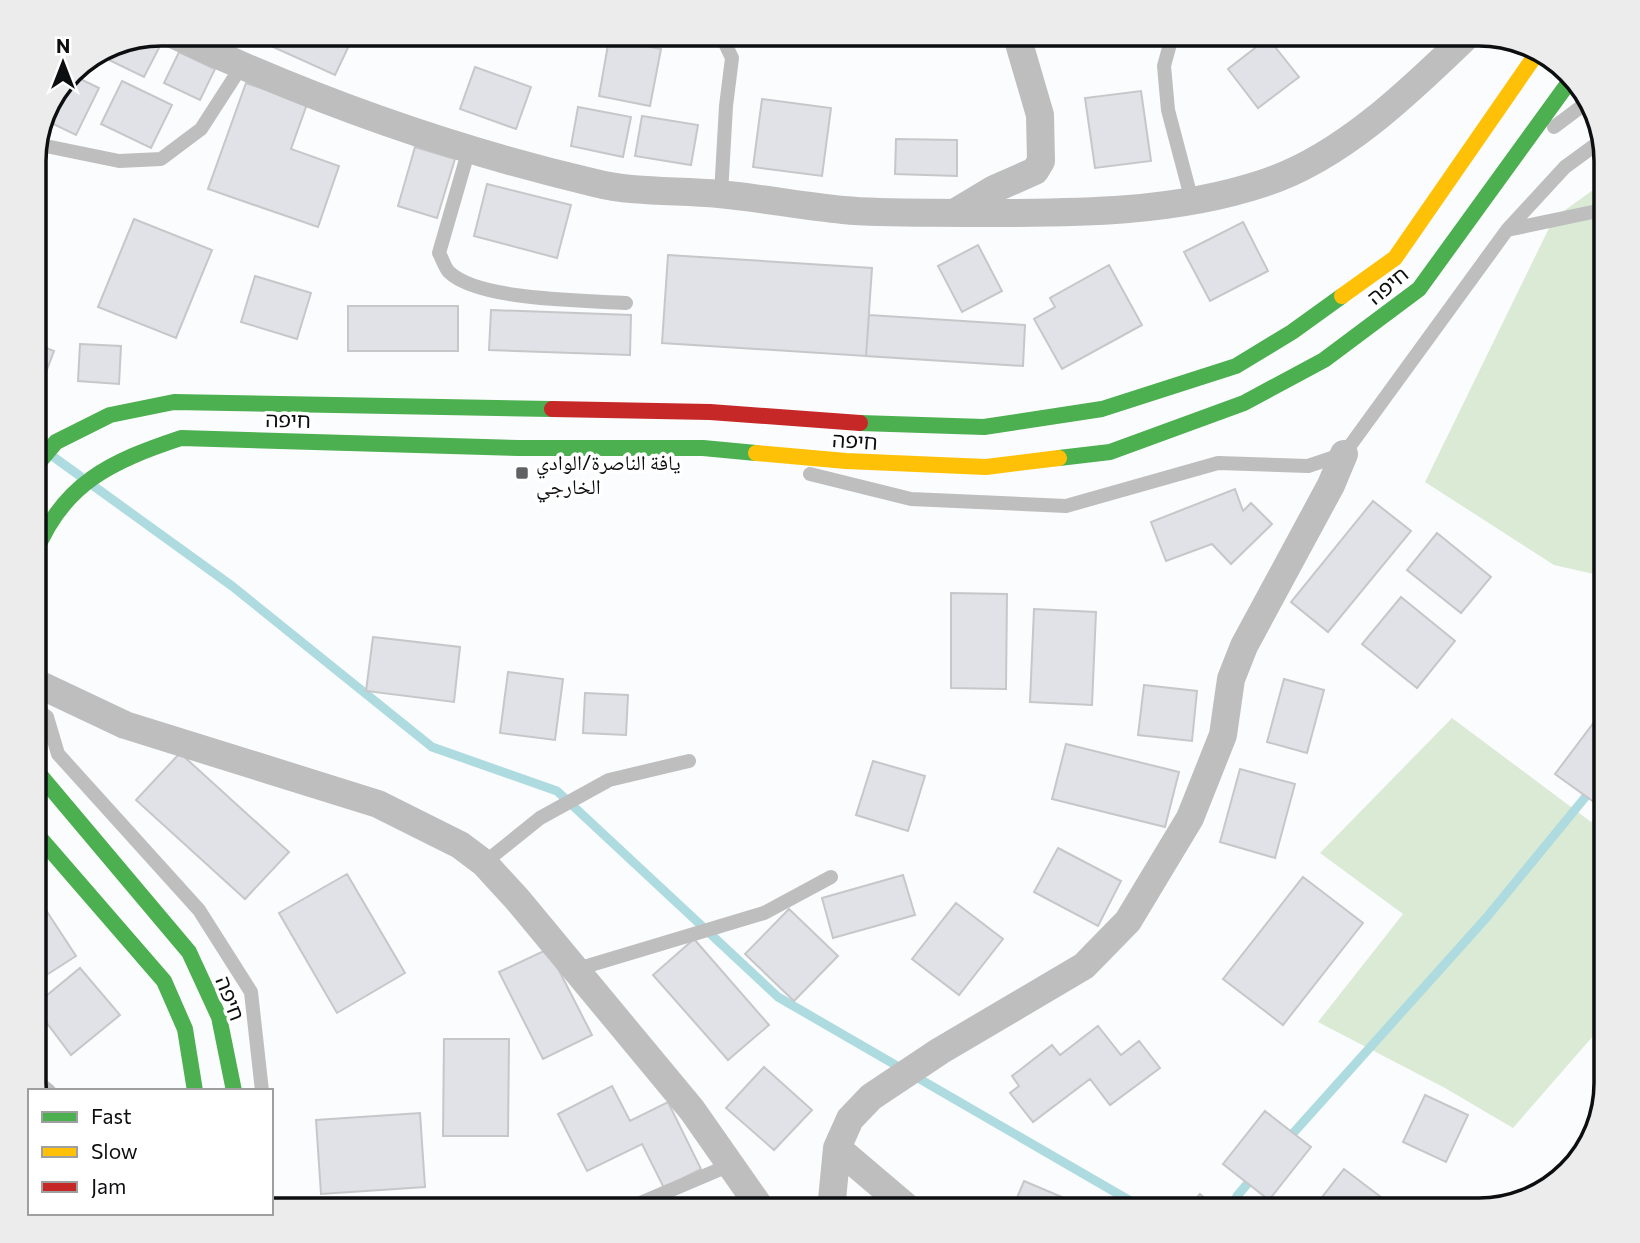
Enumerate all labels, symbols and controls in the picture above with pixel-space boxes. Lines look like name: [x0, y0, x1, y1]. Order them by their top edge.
north arrow: [28, 28, 98, 98]
text: N: [56, 34, 70, 57]
street label: חיפה: [1362, 261, 1412, 309]
street label: חיפה: [265, 406, 311, 432]
street label: חיפה: [831, 426, 879, 454]
place label: يافة الناصرة/الوادي الخارجي: [536, 449, 681, 503]
marker: يافة الناصرة/الوادي الخارجي: [514, 465, 530, 481]
street label: חיפה: [211, 972, 251, 1024]
legend: [28, 1089, 273, 1215]
text: Fast: [91, 1103, 132, 1128]
text: Slow: [91, 1138, 138, 1163]
text: Jam: [91, 1173, 126, 1198]

